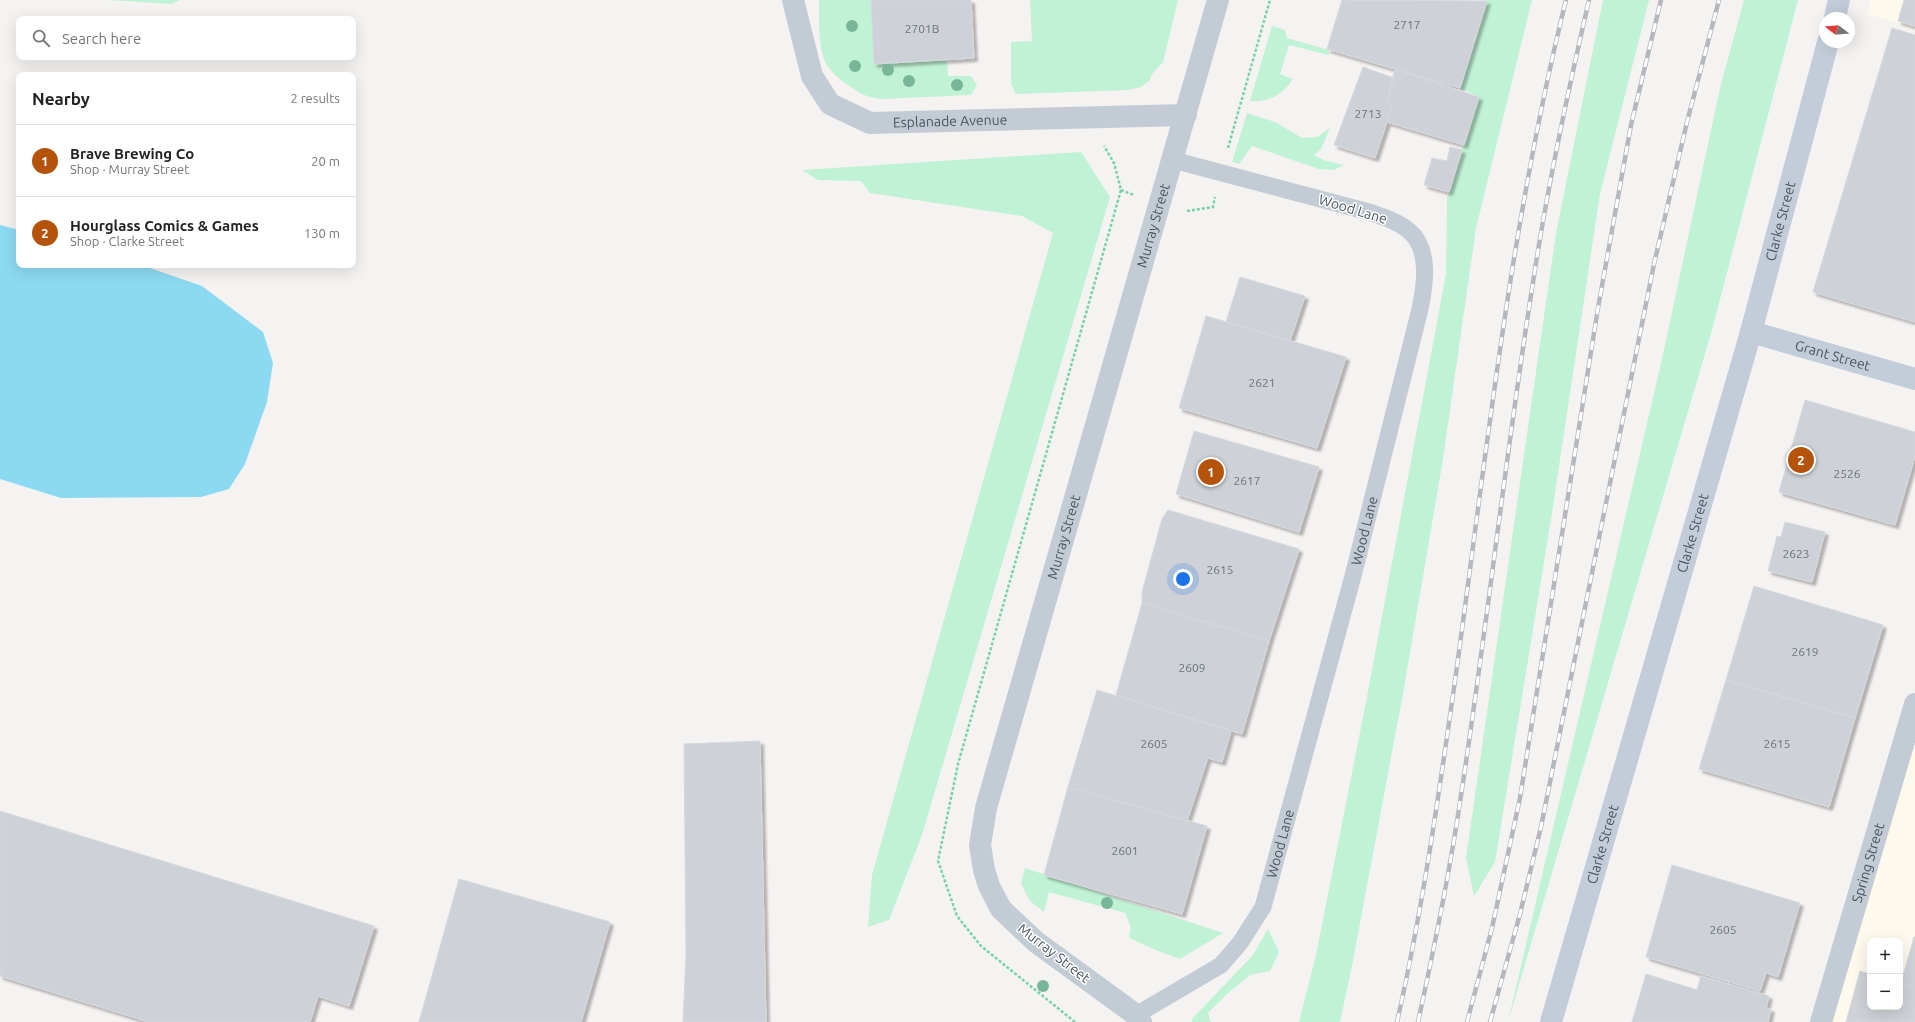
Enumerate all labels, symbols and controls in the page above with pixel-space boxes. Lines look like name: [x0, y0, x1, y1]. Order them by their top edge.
north arrow: [1819, 12, 1855, 48]
search box: [16, 16, 356, 60]
house number: 2717: [1393, 18, 1421, 31]
house number: 2701B: [905, 22, 939, 35]
icon: search: [30, 27, 52, 49]
text: Search here: [62, 30, 141, 47]
text: Nearby: [32, 89, 90, 108]
text: 2 results: [290, 91, 340, 105]
house number: 2713: [1354, 107, 1382, 120]
street label: Esplanade Avenue: [893, 112, 1008, 130]
text: Brave Brewing Co: [70, 145, 194, 162]
text: 1: [41, 154, 49, 168]
text: 20 m: [311, 154, 340, 168]
text: Shop · Murray Street: [70, 162, 189, 176]
street label: Clarke Street: [1762, 179, 1799, 263]
street label: Murray Street: [1134, 181, 1173, 270]
street label: Wood Lane: [1317, 191, 1389, 227]
text: Hourglass Comics & Games: [70, 217, 259, 234]
text: 2: [41, 226, 49, 240]
text: 130 m: [304, 226, 340, 240]
text: Shop · Clarke Street: [70, 234, 184, 248]
street label: Grant Street: [1793, 337, 1873, 374]
house number: 2621: [1248, 376, 1276, 389]
pin: 2: [1788, 445, 1814, 475]
pin: 1: [1198, 457, 1224, 487]
house number: 2526: [1833, 467, 1861, 480]
house number: 2617: [1233, 474, 1261, 487]
street label: Clarke Street: [1674, 491, 1712, 575]
street label: Murray Street: [1044, 492, 1084, 581]
street label: Wood Lane: [1348, 495, 1381, 567]
house number: 2623: [1782, 547, 1810, 560]
house number: 2615: [1206, 563, 1234, 576]
your location: [1173, 569, 1193, 589]
house number: 2619: [1791, 645, 1819, 658]
house number: 2609: [1178, 661, 1206, 674]
house number: 2605: [1140, 737, 1168, 750]
house number: 2615: [1763, 737, 1791, 750]
street label: Clarke Street: [1583, 802, 1622, 886]
street label: Wood Lane: [1263, 808, 1297, 880]
street label: Spring Street: [1849, 820, 1888, 905]
house number: 2601: [1111, 844, 1139, 857]
street label: Murray Street: [1015, 920, 1094, 986]
house number: 2605: [1709, 923, 1737, 936]
map controls: [1867, 938, 1903, 1010]
button: +: [1867, 938, 1903, 974]
button: −: [1867, 974, 1903, 1010]

